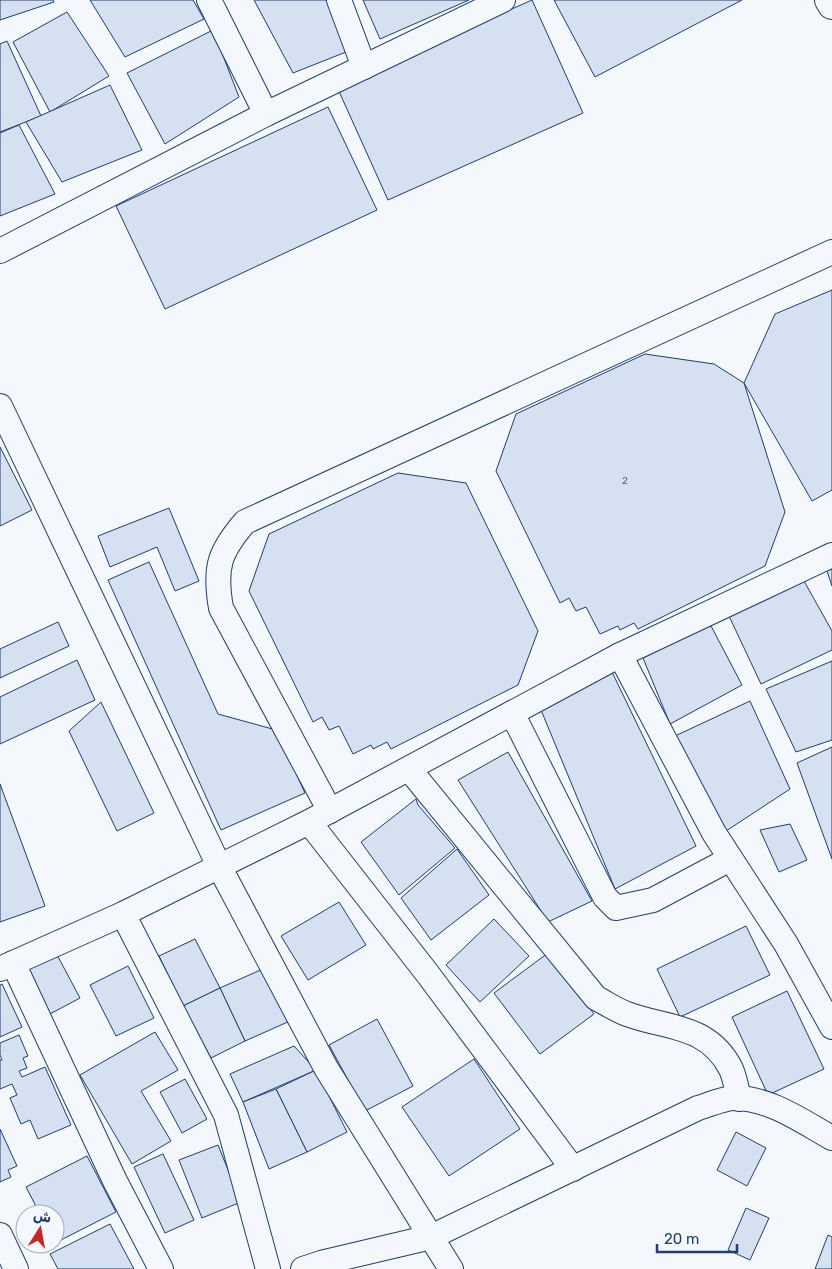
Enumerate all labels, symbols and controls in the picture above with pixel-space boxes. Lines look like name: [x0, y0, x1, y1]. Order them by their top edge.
house number: 2: [622, 475, 628, 487]
north arrow: [15, 1204, 65, 1254]
text: ش: [32, 1207, 53, 1227]
scale bar: [657, 1222, 737, 1254]
text: 20 m: [664, 1230, 699, 1248]

